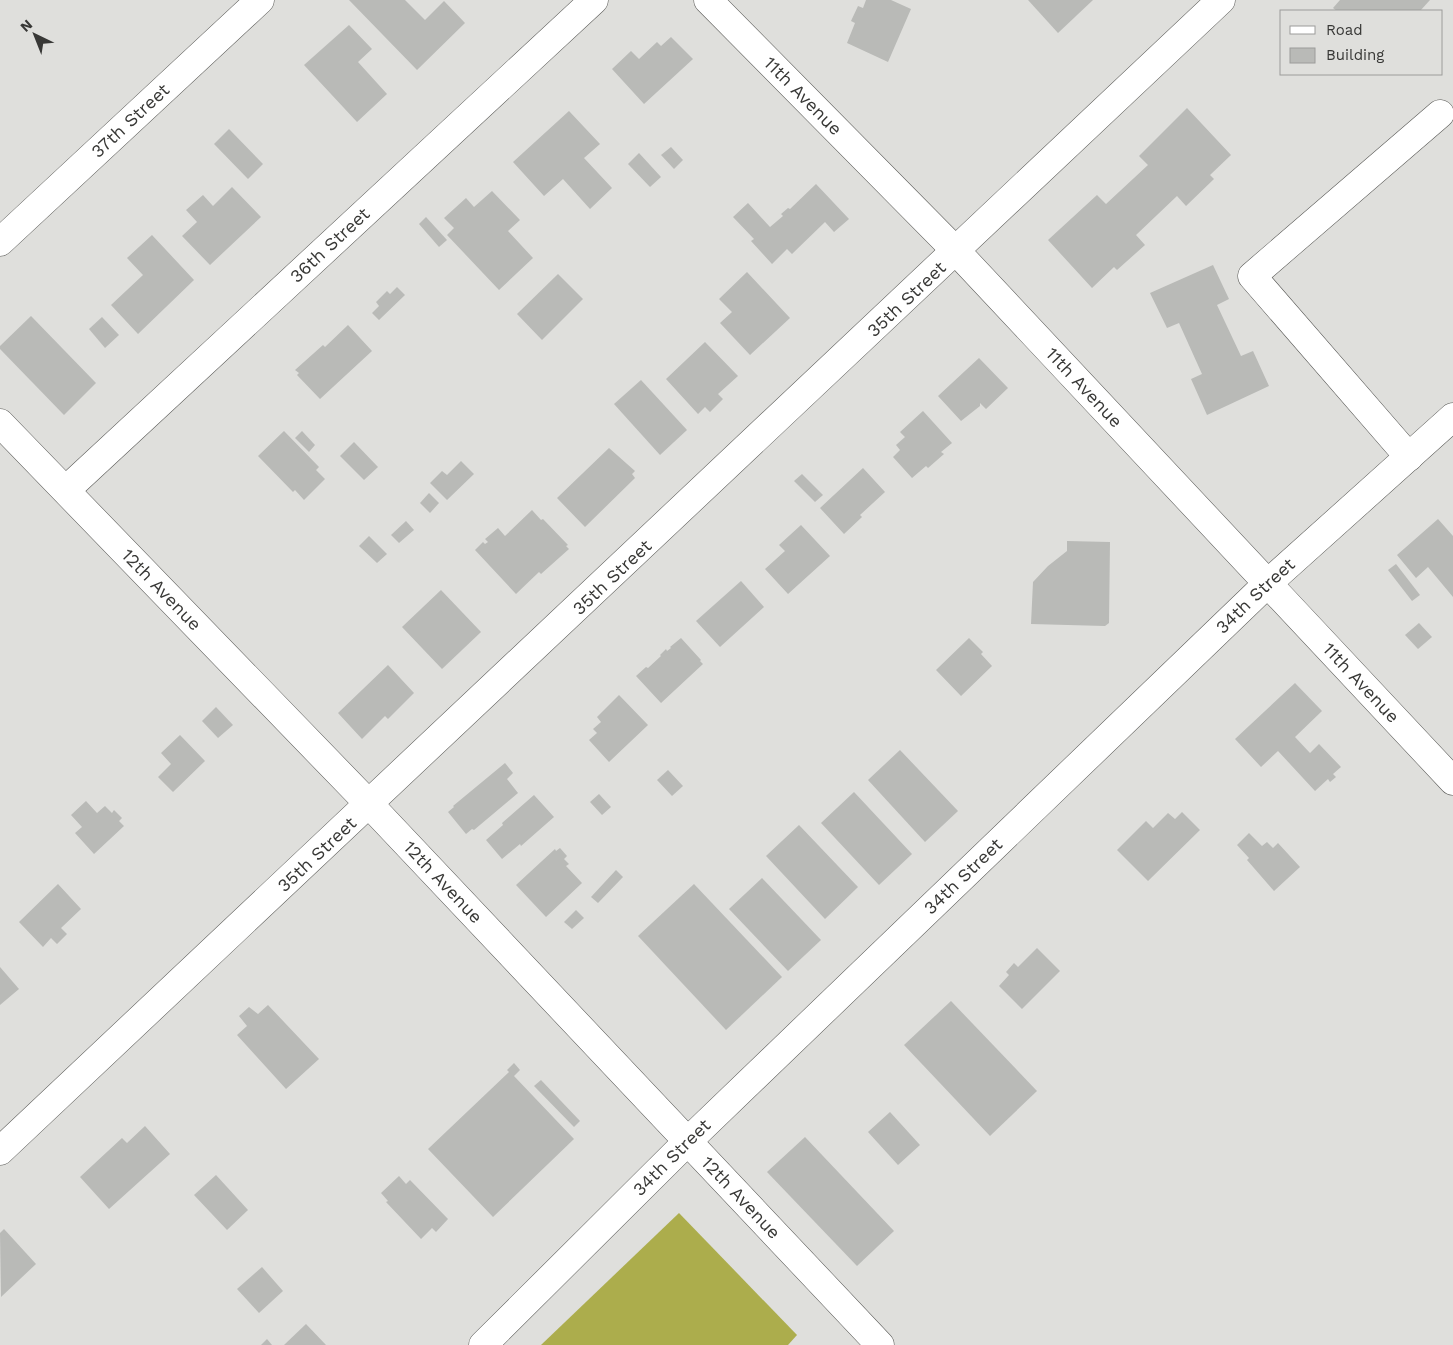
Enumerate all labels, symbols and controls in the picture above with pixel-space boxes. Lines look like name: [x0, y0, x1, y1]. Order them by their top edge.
north arrow: [10, 10, 60, 60]
legend: [1280, 10, 1443, 75]
text: N: [17, 16, 35, 35]
text: Road: [1326, 21, 1363, 39]
text: Building: [1326, 46, 1384, 64]
street label: 11th Avenue: [760, 52, 847, 139]
street label: 37th Street: [87, 79, 174, 162]
street label: 36th Street: [286, 203, 374, 287]
street label: 35th Street: [863, 256, 950, 341]
street label: 11th Avenue: [1042, 343, 1127, 432]
street label: 35th Street: [568, 535, 656, 619]
street label: 12th Avenue: [118, 544, 206, 634]
street label: 34th Street: [1211, 553, 1299, 638]
street label: 11th Avenue: [1319, 638, 1404, 727]
street label: 35th Street: [273, 812, 361, 896]
street label: 34th Street: [919, 833, 1007, 918]
street label: 12th Avenue: [399, 836, 487, 927]
street label: 34th Street: [628, 1114, 715, 1200]
street label: 12th Avenue: [697, 1152, 785, 1243]

